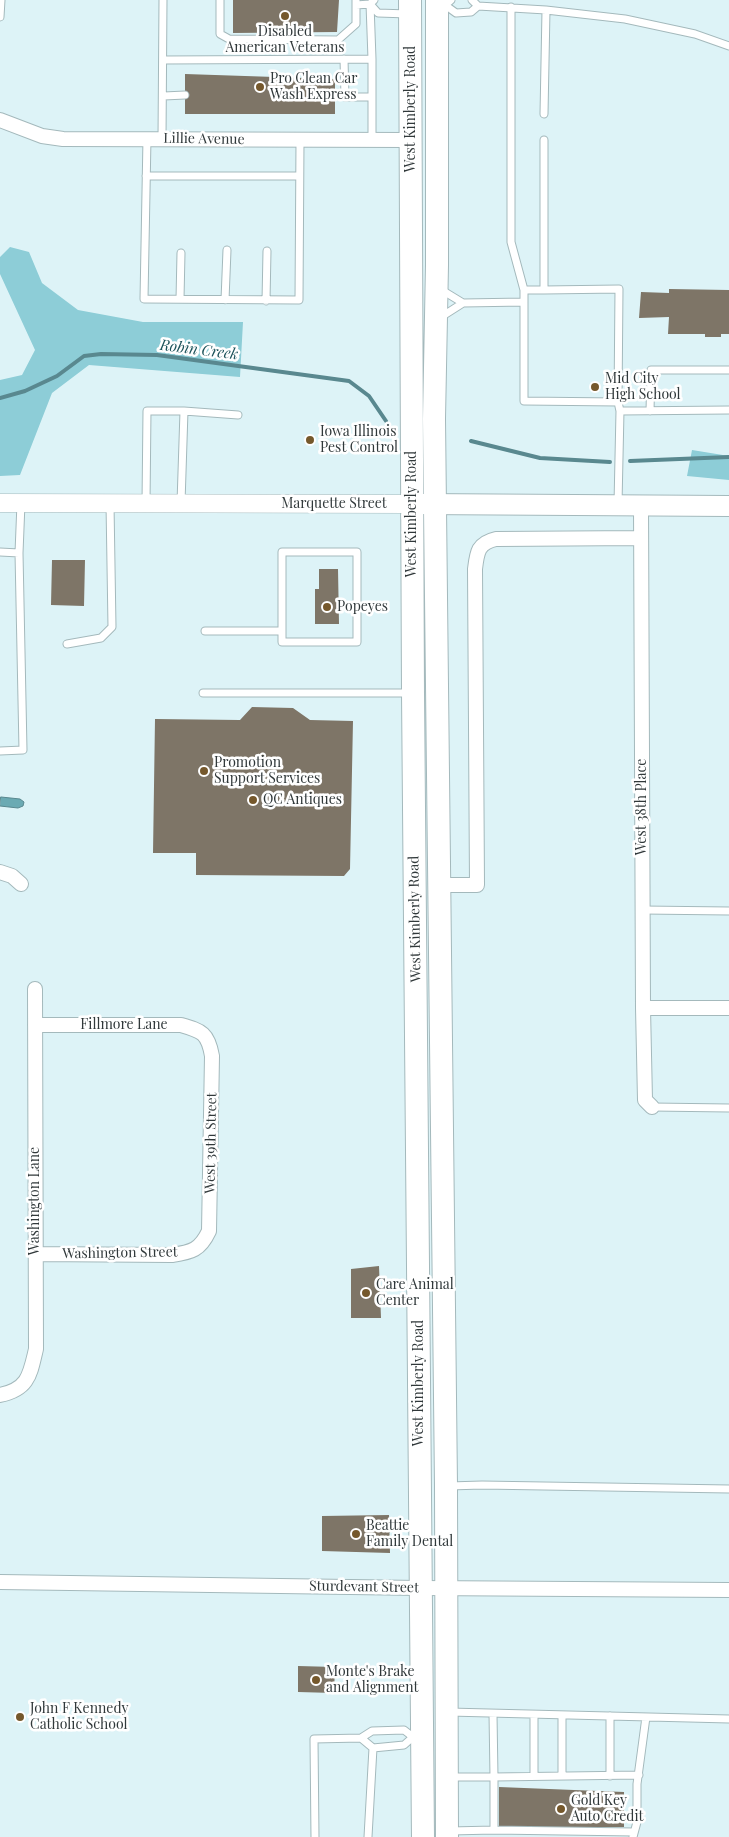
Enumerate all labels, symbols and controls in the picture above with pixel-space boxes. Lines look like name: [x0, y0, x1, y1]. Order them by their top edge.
marker: Disabled American Veterans: [279, 10, 291, 22]
place label: Disabled American Veterans: [225, 24, 345, 56]
street label: West Kimberly Road: [403, 46, 419, 172]
place label: Pro Clean Car Wash Express: [270, 71, 358, 104]
marker: Pro Clean Car Wash Express: [254, 81, 266, 93]
street label: Lillie Avenue: [163, 130, 245, 148]
water label: Robin Creek: [159, 336, 239, 364]
place label: Mid City High School: [605, 371, 681, 404]
marker: Mid City High School: [589, 381, 601, 393]
place label: Iowa Illinois Pest Control: [320, 424, 398, 457]
marker: Iowa Illinois Pest Control: [304, 434, 316, 446]
street label: West Kimberly Road: [404, 451, 420, 577]
street label: Marquette Street: [281, 496, 387, 512]
place label: Popeyes: [337, 599, 388, 615]
marker: Popeyes: [321, 601, 333, 613]
place label: Promotion Support Services: [214, 755, 320, 788]
street label: West 38th Place: [634, 759, 650, 855]
marker: Promotion Support Services: [198, 765, 210, 777]
place label: QC Antiques: [263, 792, 342, 808]
marker: QC Antiques: [247, 794, 259, 806]
street label: West Kimberly Road: [405, 856, 425, 982]
street label: Fillmore Lane: [80, 1017, 168, 1033]
street label: West 39th Street: [202, 1092, 220, 1194]
street label: Washington Lane: [27, 1147, 43, 1255]
street label: Washington Street: [62, 1244, 178, 1262]
place label: Care Animal Center: [376, 1277, 454, 1310]
marker: Care Animal Center: [360, 1287, 372, 1299]
street label: West Kimberly Road: [411, 1320, 427, 1446]
place label: Beattie Family Dental: [366, 1518, 453, 1550]
marker: Beattie Family Dental: [350, 1528, 362, 1540]
street label: Sturdevant Street: [309, 1578, 419, 1596]
place label: Monte's Brake and Alignment: [326, 1664, 418, 1696]
marker: Monte's Brake and Alignment: [310, 1674, 322, 1686]
place label: John F Kennedy Catholic School: [30, 1701, 129, 1734]
marker: John F Kennedy Catholic School: [14, 1711, 26, 1723]
place label: Gold Key Auto Credit: [571, 1793, 644, 1825]
marker: Gold Key Auto Credit: [555, 1803, 567, 1815]

